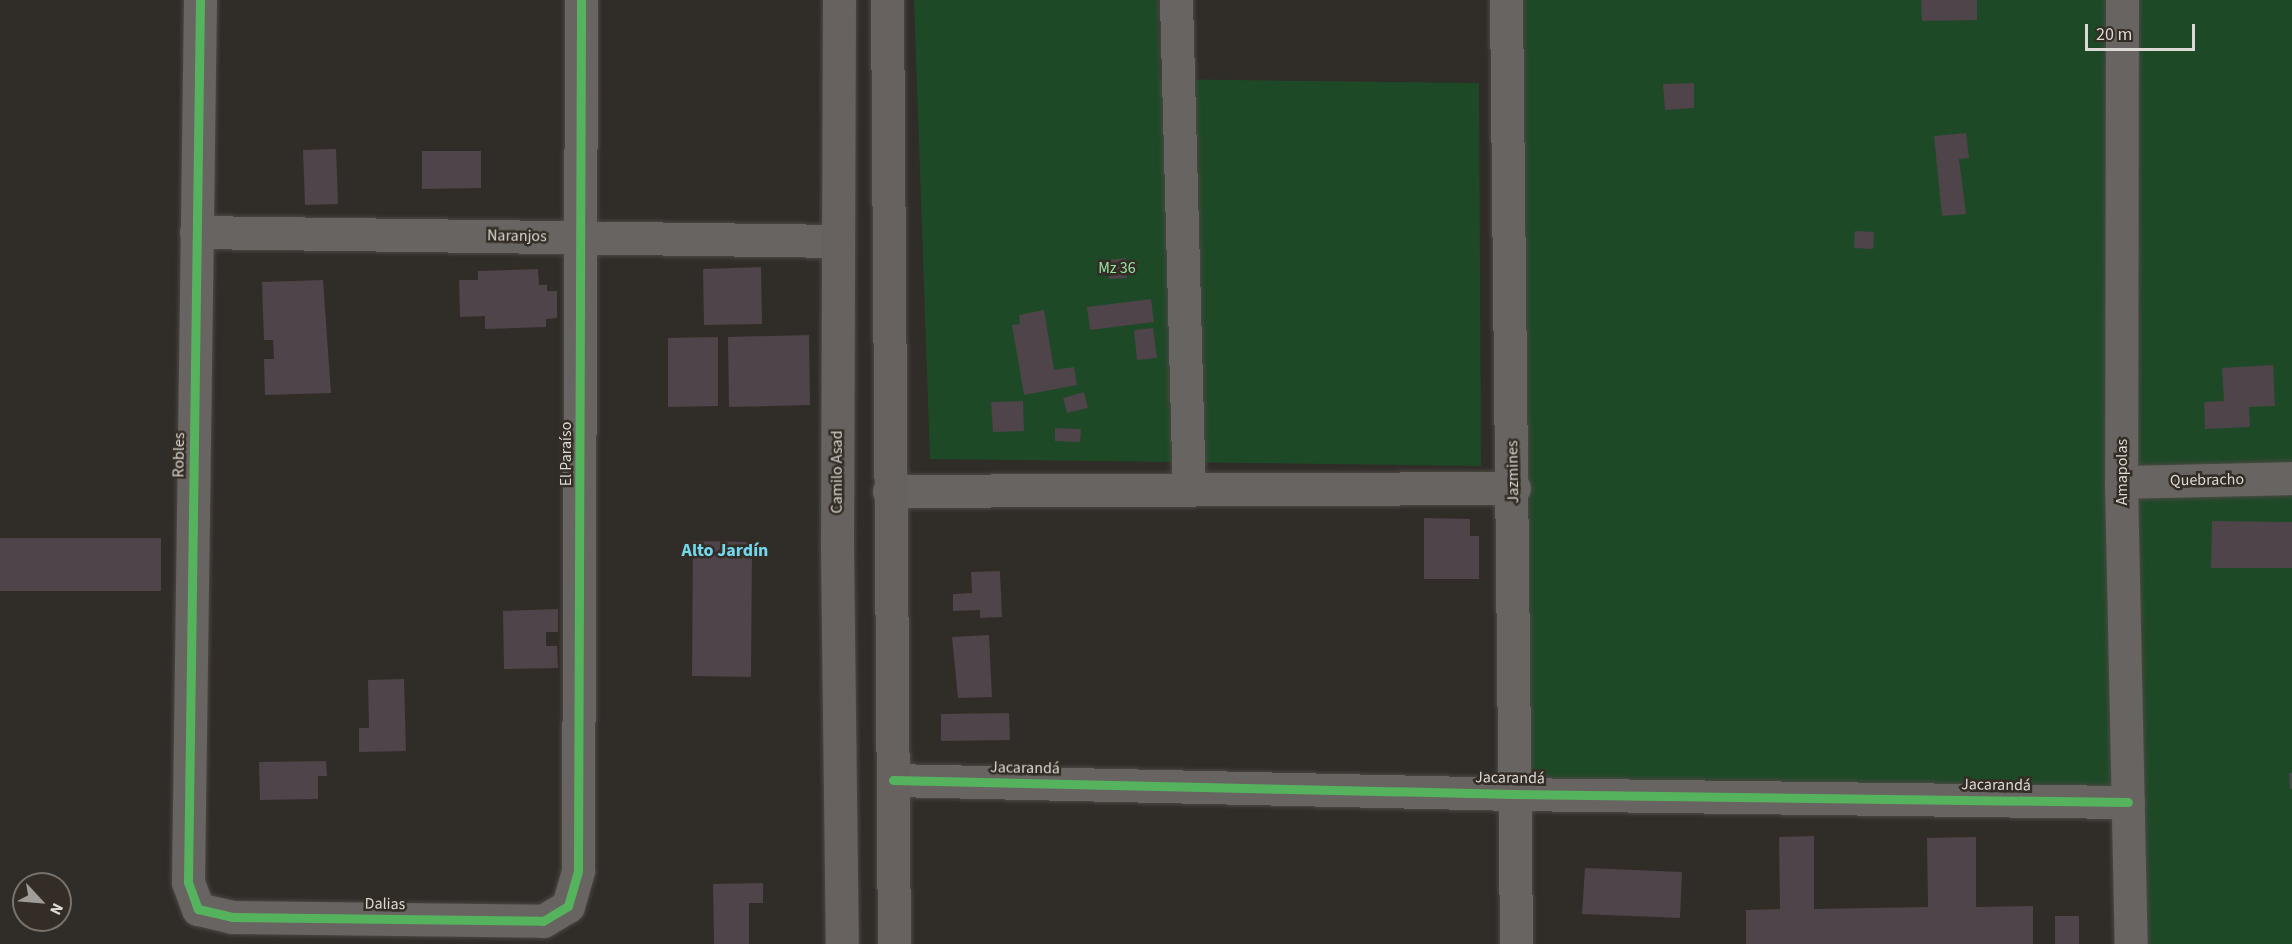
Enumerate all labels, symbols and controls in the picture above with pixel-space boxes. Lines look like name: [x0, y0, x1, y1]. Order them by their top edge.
scale bar: [2088, 12, 2198, 50]
text: 20 m: [2096, 22, 2132, 47]
street label: Naranjos: [487, 226, 547, 246]
park label: Mz 36: [1098, 258, 1136, 278]
street label: El Paraíso: [556, 422, 576, 486]
street label: Camilo Asad: [827, 430, 847, 514]
street label: Robles: [169, 432, 189, 478]
street label: Amapolas: [2112, 439, 2132, 505]
street label: Jazmines: [1503, 440, 1523, 504]
street label: Quebracho: [2170, 470, 2244, 490]
district label: Alto Jardín: [682, 540, 768, 562]
street label: Jacarandá: [990, 758, 1060, 778]
street label: Jacarandá: [1475, 768, 1545, 788]
street label: Jacarandá: [1961, 775, 2031, 795]
north arrow: [12, 872, 72, 932]
street label: Dalias: [364, 894, 406, 914]
text: N: [44, 899, 69, 919]

